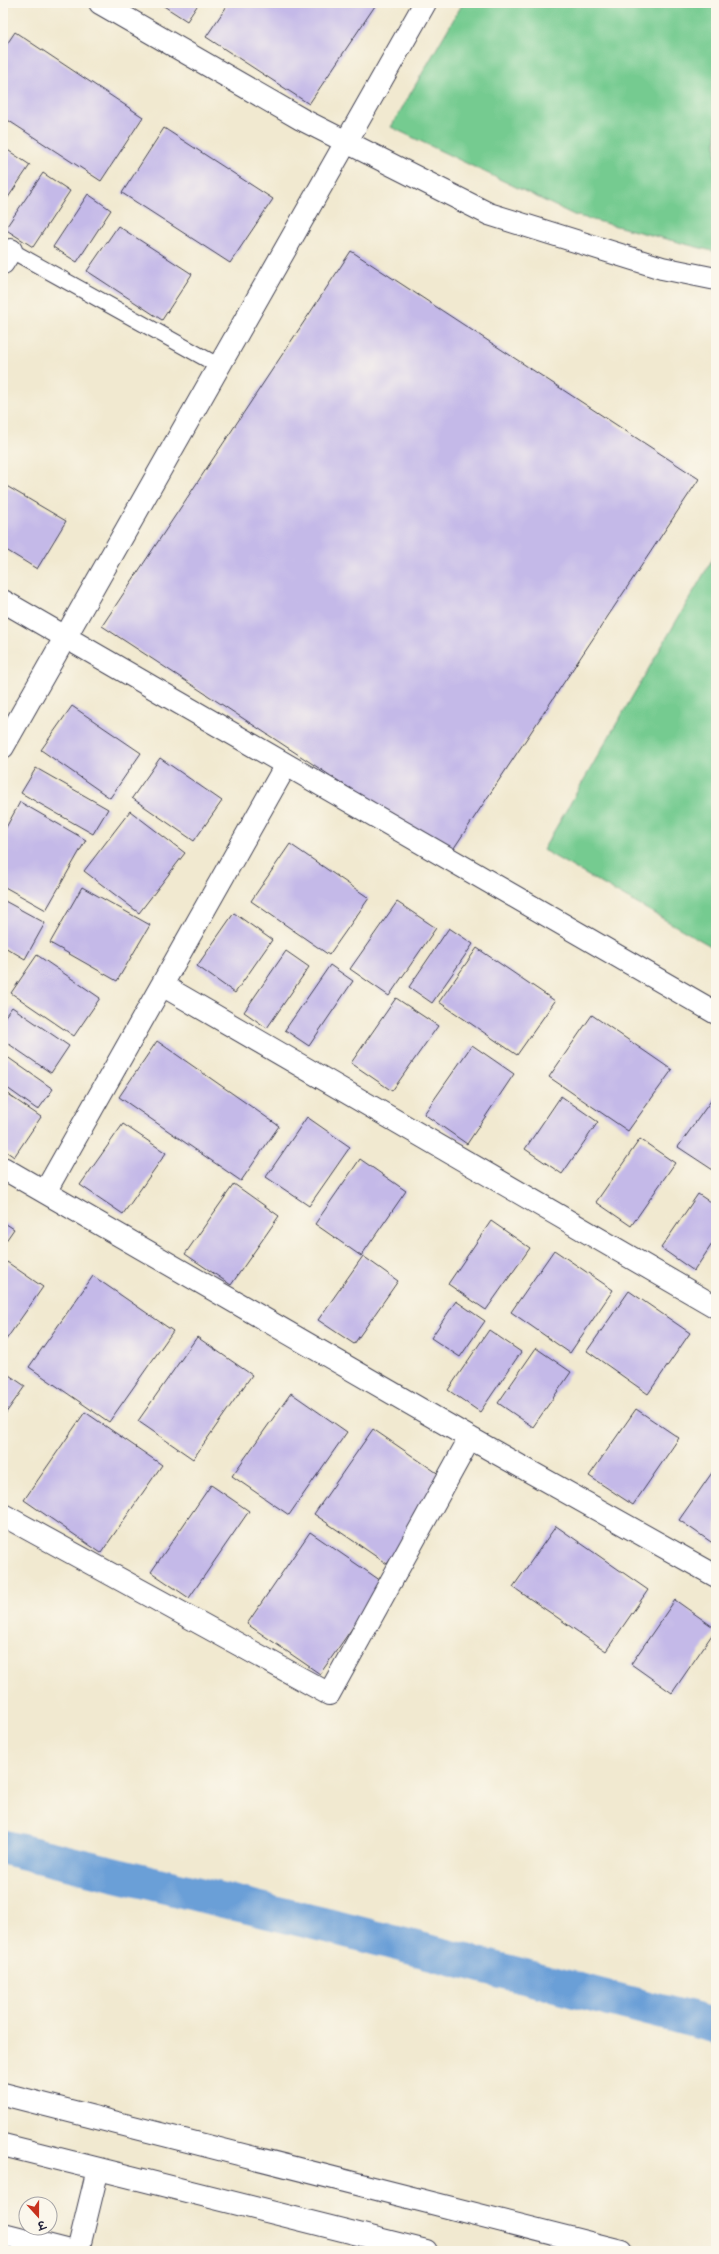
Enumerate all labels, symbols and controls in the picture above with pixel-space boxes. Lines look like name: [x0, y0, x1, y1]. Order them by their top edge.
north arrow: [18, 2196, 58, 2236]
text: उ: [34, 2217, 48, 2233]

